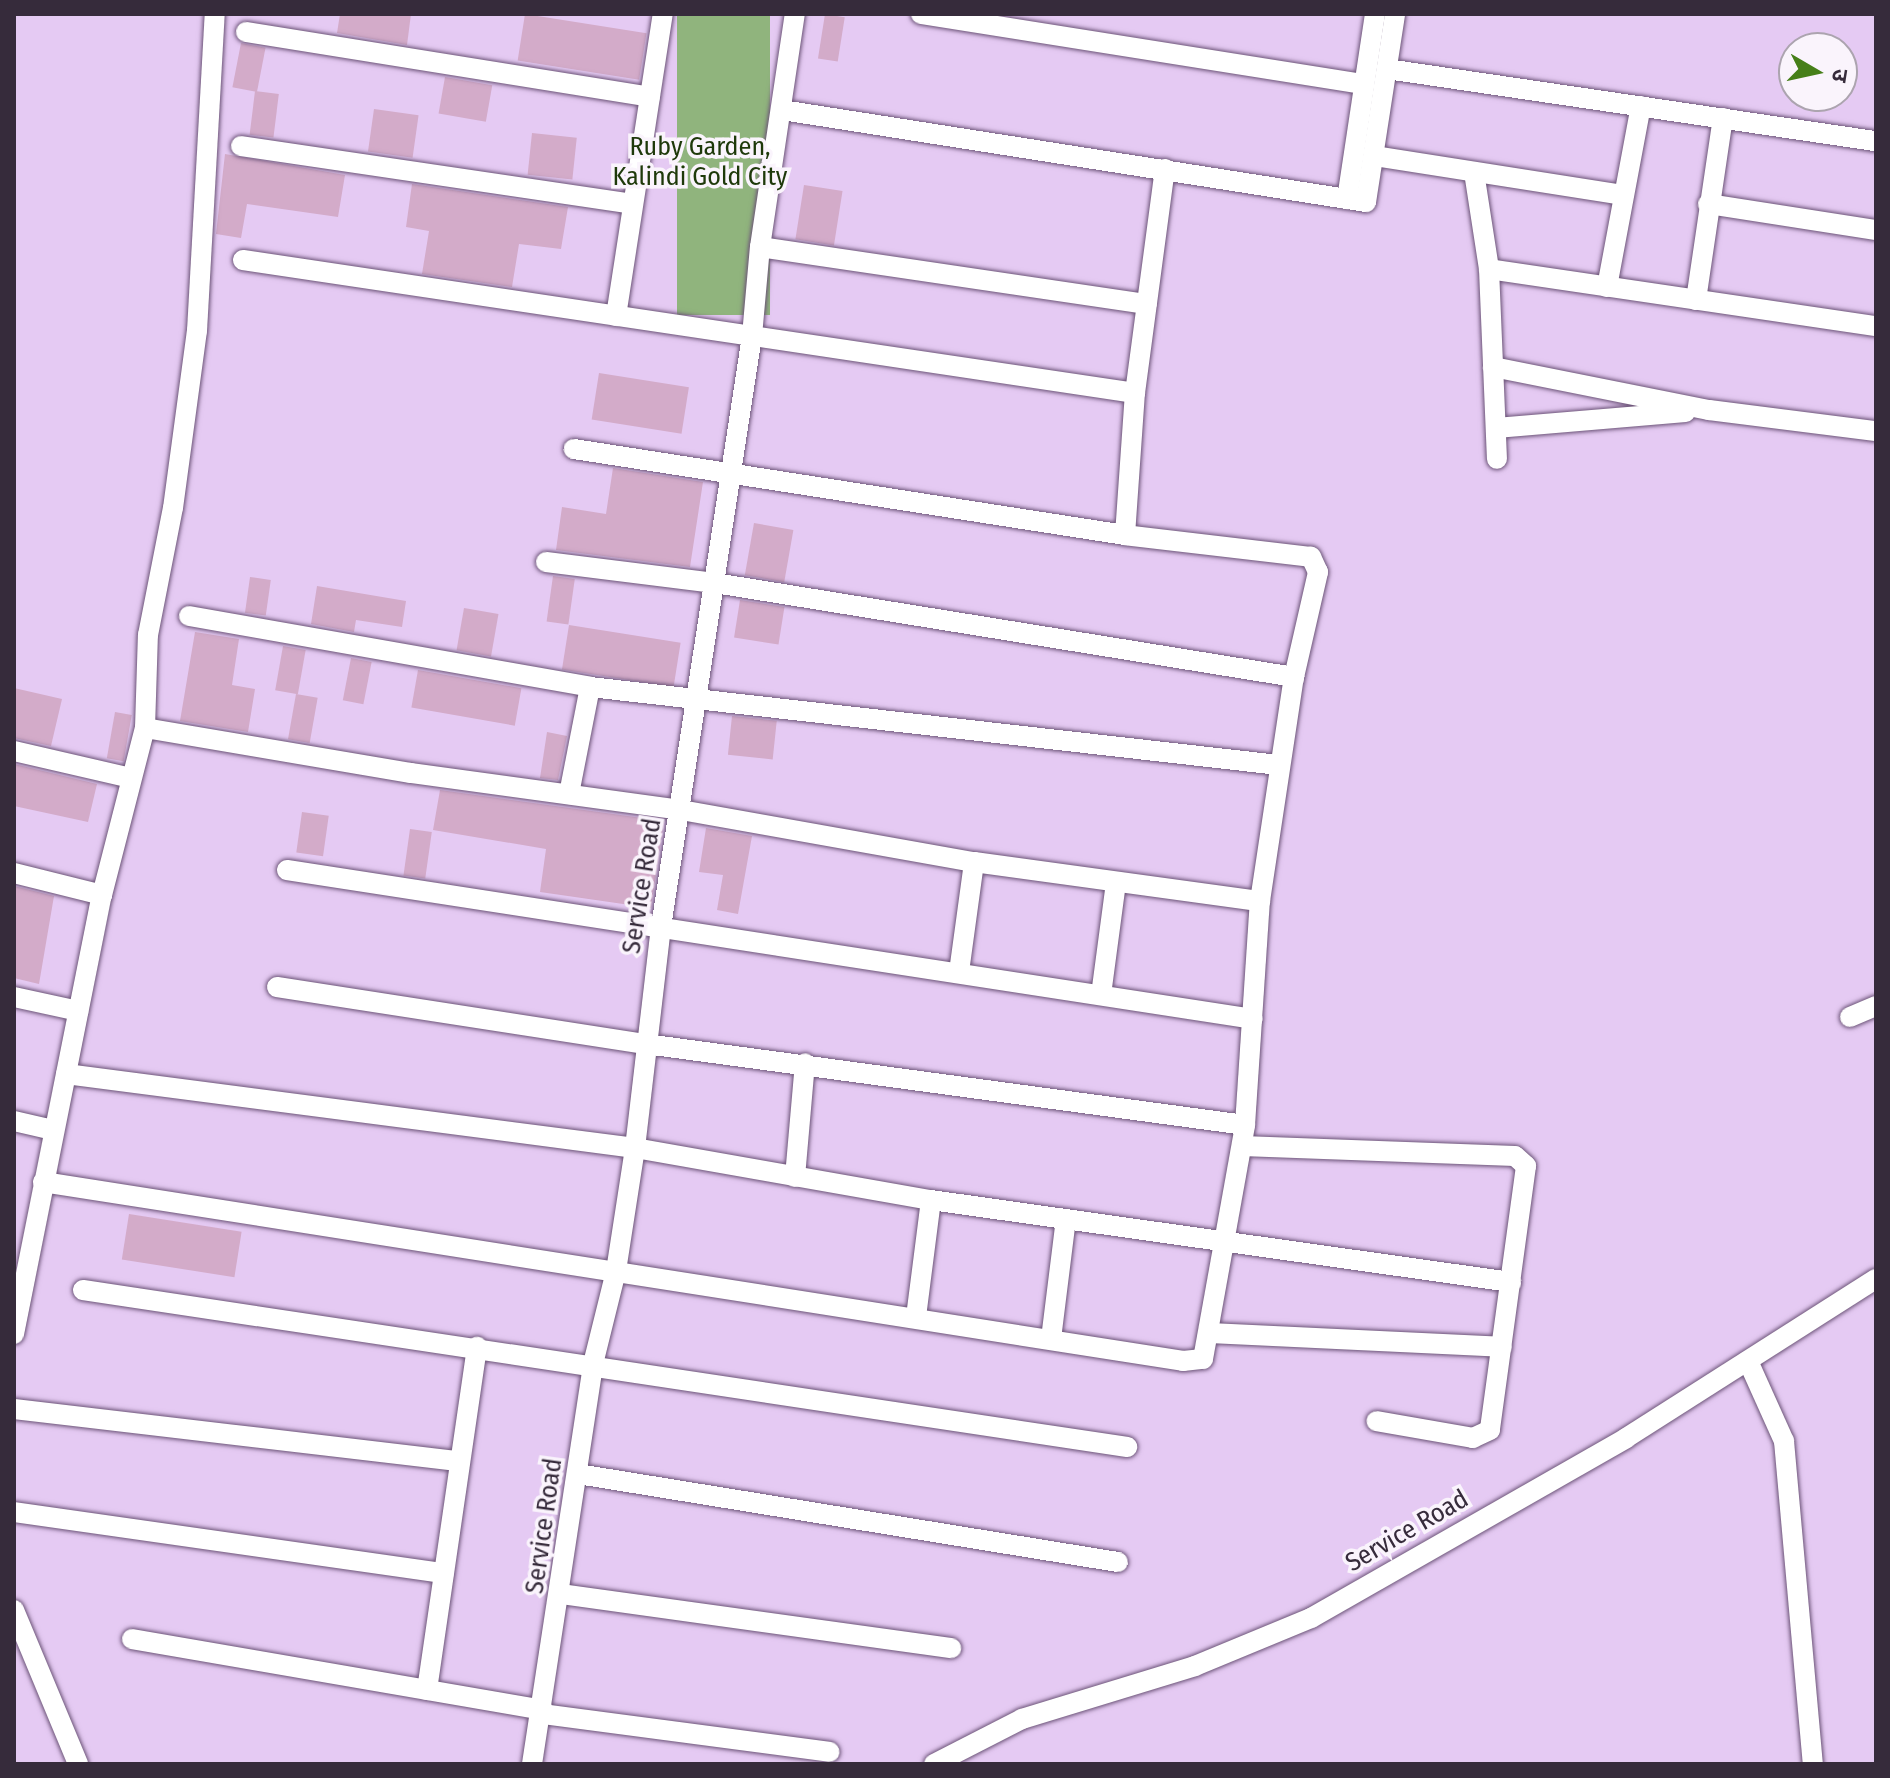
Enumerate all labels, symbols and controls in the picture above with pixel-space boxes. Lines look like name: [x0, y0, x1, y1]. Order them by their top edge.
north arrow: [1778, 32, 1858, 112]
text: उ: [1826, 67, 1855, 84]
park label: Ruby Garden, Kalindi Gold City: [613, 131, 787, 192]
street label: Service Road: [616, 816, 668, 956]
street label: Service Road: [519, 1456, 569, 1596]
street label: Service Road: [1340, 1483, 1474, 1579]

